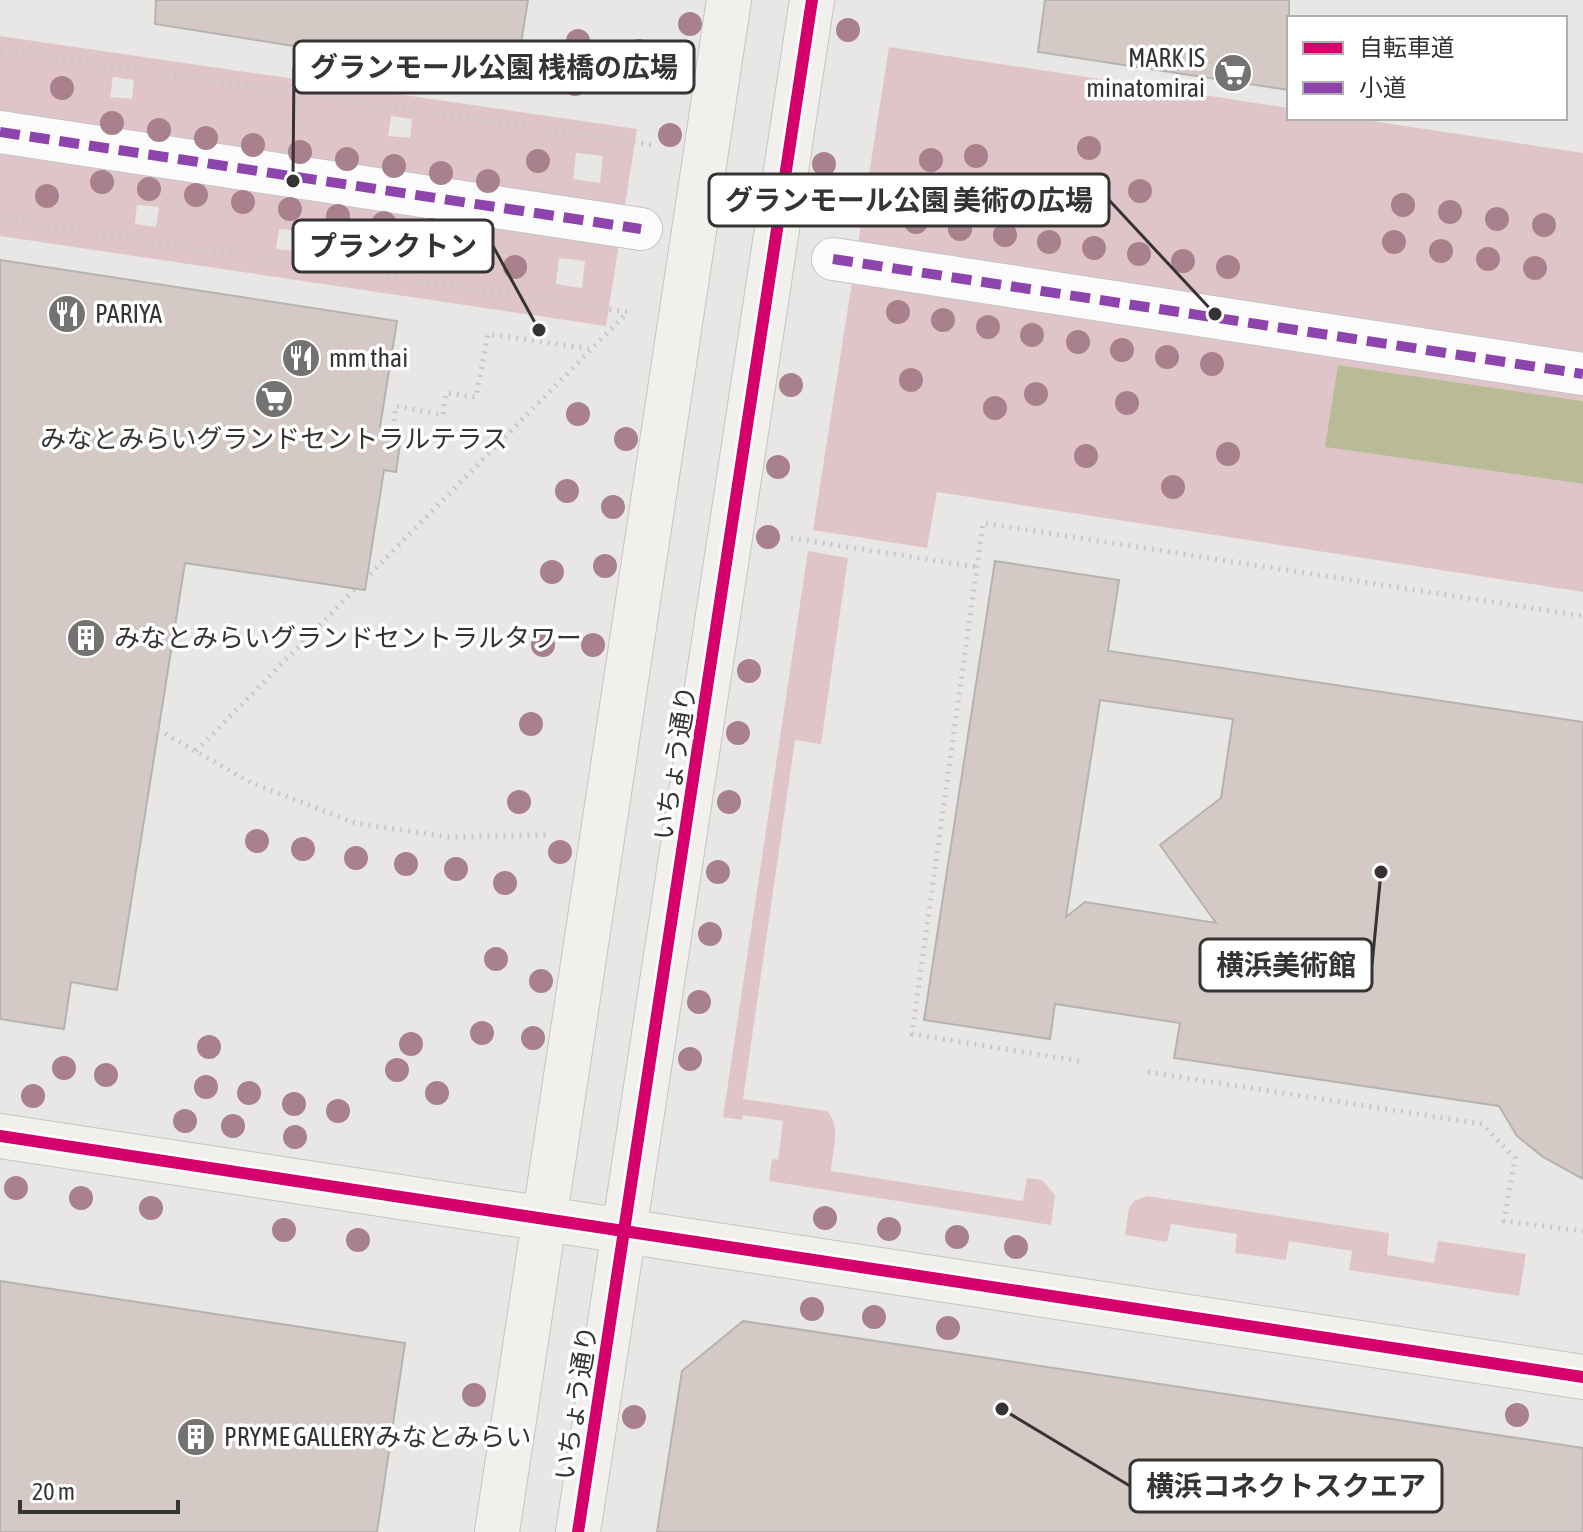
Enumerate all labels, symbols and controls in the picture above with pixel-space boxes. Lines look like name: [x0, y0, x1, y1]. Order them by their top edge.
legend: [1287, 16, 1567, 120]
text: 自転車道: [1359, 34, 1455, 61]
callout: グランモール公園 桟橋の広場: [294, 41, 694, 93]
place label: MARK IS minatomirai: [1086, 43, 1205, 103]
text: グランモール公園 桟橋の広場: [310, 51, 678, 83]
supermarket icon: MARK IS minatomirai: [1212, 52, 1254, 94]
text: 小道: [1359, 74, 1407, 101]
callout: グランモール公園 美術の広場: [709, 174, 1109, 226]
text: グランモール公園 美術の広場: [725, 184, 1093, 216]
callout: プランクトン: [293, 220, 493, 272]
text: プランクトン: [309, 230, 477, 262]
restaurant icon: PARIYA: [46, 293, 88, 335]
place label: PARIYA: [95, 299, 162, 329]
restaurant icon: mm thai: [280, 337, 322, 379]
place label: mm thai: [329, 343, 408, 373]
supermarket icon: みなとみらいグランドセントラルテラス: [253, 378, 295, 420]
place label: みなとみらいグランドセントラルテラス: [40, 424, 508, 454]
building icon: みなとみらいグランドセントラルタワー: [65, 617, 107, 659]
place label: みなとみらいグランドセントラルタワー: [114, 623, 582, 653]
street label: いちょう通り: [648, 684, 702, 842]
callout: 横浜美術館: [1200, 939, 1372, 991]
text: 横浜美術館: [1216, 949, 1356, 981]
street label: いちょう通り: [549, 1324, 603, 1482]
building icon: PRYME GALLERYみなとみらい: [175, 1416, 217, 1458]
place label: PRYME GALLERYみなとみらい: [224, 1422, 531, 1452]
callout: 横浜コネクトスクエア: [1130, 1460, 1442, 1512]
scale bar: [20, 1464, 178, 1514]
text: 横浜コネクトスクエア: [1146, 1470, 1426, 1502]
text: 20 m: [32, 1478, 75, 1505]

